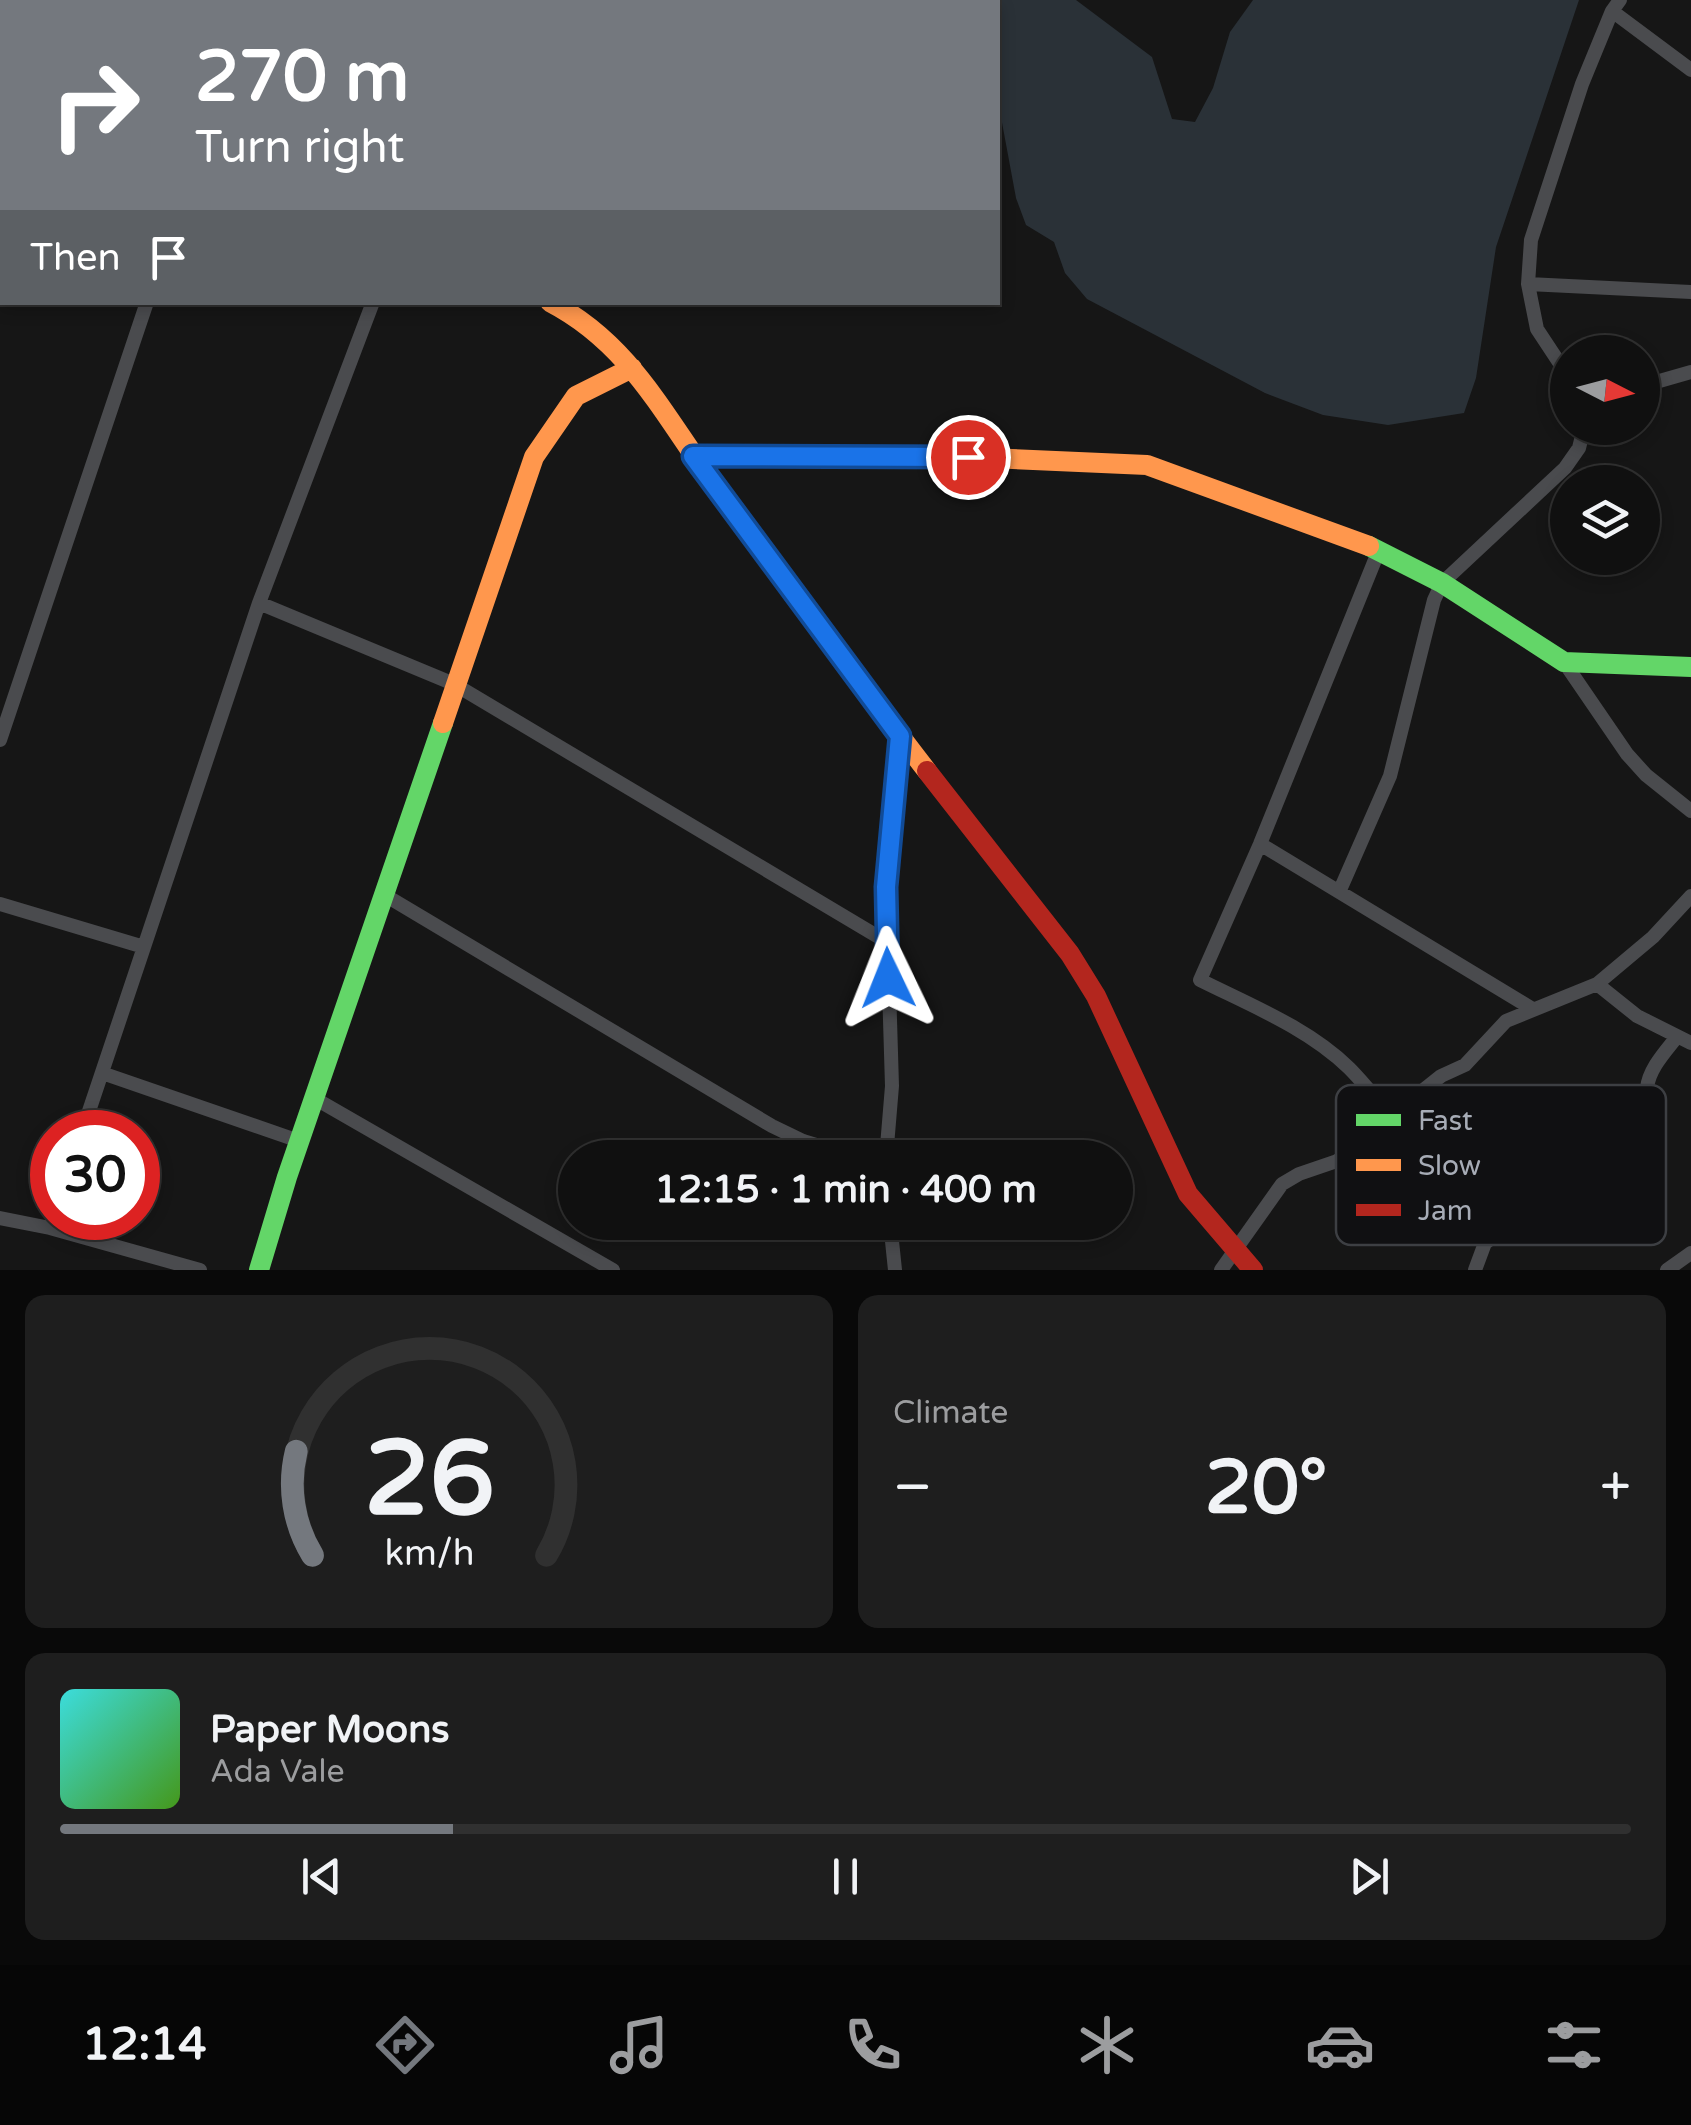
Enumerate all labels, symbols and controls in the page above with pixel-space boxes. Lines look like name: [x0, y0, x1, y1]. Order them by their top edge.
text: 270 m: [195, 36, 409, 120]
icon: right: [30, 40, 160, 170]
text: Turn right: [195, 121, 404, 175]
icon: arrive: [141, 230, 196, 285]
text: Then: [30, 235, 121, 281]
north arrow: [1550, 335, 1660, 445]
map controls: [1550, 335, 1660, 575]
pin: [926, 415, 1011, 500]
icon: arrive: [941, 430, 996, 485]
button: layers: [1550, 465, 1660, 575]
position arrow: [836, 926, 940, 1030]
legend: [1336, 1085, 1666, 1245]
text: Fast: [1418, 1104, 1473, 1138]
speed limit sign: 30: [30, 1110, 160, 1240]
text: Slow: [1418, 1149, 1481, 1183]
text: 12:15 · 1 min · 400 m: [654, 1167, 1037, 1213]
text: Jam: [1418, 1194, 1473, 1228]
text: Climate: [893, 1394, 1008, 1432]
text: 26: [364, 1418, 494, 1543]
text: 20°: [1205, 1443, 1327, 1533]
text: −: [893, 1455, 932, 1521]
text: +: [1600, 1455, 1631, 1521]
text: km/h: [384, 1532, 474, 1575]
text: Paper Moons: [210, 1707, 450, 1753]
text: Ada Vale: [210, 1753, 345, 1791]
icon: previous: [294, 1849, 349, 1904]
icon: pause: [818, 1849, 873, 1904]
icon: next: [1342, 1849, 1397, 1904]
icon: directions: [370, 2010, 440, 2080]
icon: music: [604, 2010, 674, 2080]
icon: phone: [838, 2010, 908, 2080]
icon: climate: [1072, 2010, 1142, 2080]
icon: car: [1305, 2010, 1375, 2080]
icon: filters: [1539, 2010, 1609, 2080]
text: 12:14: [82, 2018, 207, 2072]

